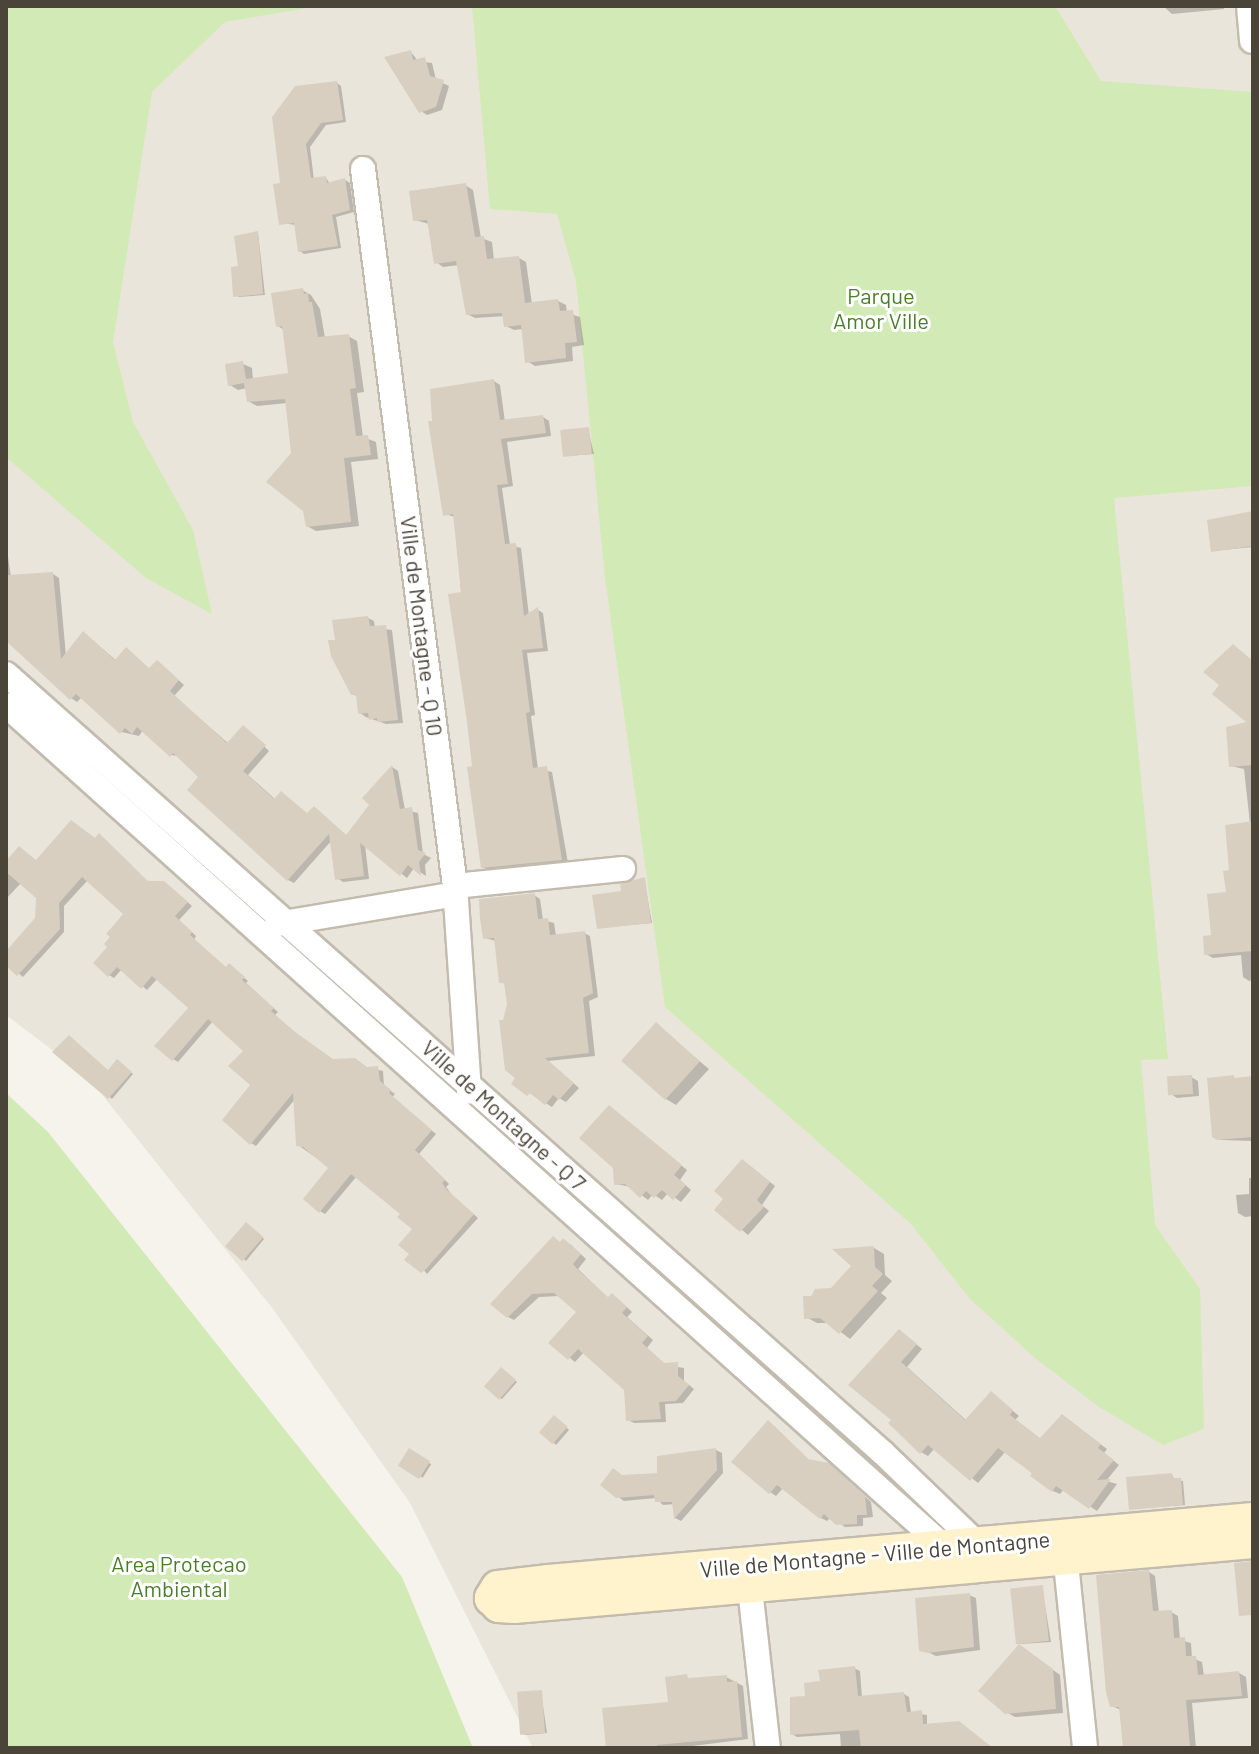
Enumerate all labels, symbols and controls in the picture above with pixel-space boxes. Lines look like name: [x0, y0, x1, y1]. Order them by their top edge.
park label: Parque Amor Ville: [833, 282, 929, 334]
street label: Ville de Montagne - Q 10: [395, 514, 449, 738]
street label: Ville de Montagne - Q 7: [416, 1034, 592, 1196]
street label: Ville de Montagne - Ville de Montagne: [699, 1526, 1051, 1582]
park label: Area Protecao Ambiental: [111, 1550, 247, 1602]

